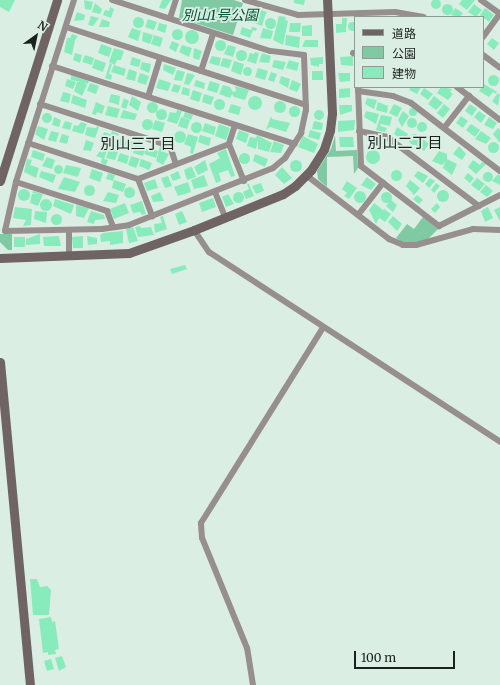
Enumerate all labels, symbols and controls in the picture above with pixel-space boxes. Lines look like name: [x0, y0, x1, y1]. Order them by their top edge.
park label: 別山1号公園: [182, 7, 258, 23]
north arrow: [16, 16, 56, 56]
legend: [354, 16, 484, 88]
text: N: [35, 18, 50, 34]
text: 道路: [392, 26, 416, 41]
text: 公園: [392, 46, 416, 61]
text: 建物: [392, 66, 416, 81]
district label: 別山二丁目: [368, 134, 442, 152]
district label: 別山三丁目: [101, 135, 175, 153]
scale bar: [356, 643, 457, 669]
text: 100 m: [361, 650, 396, 665]

